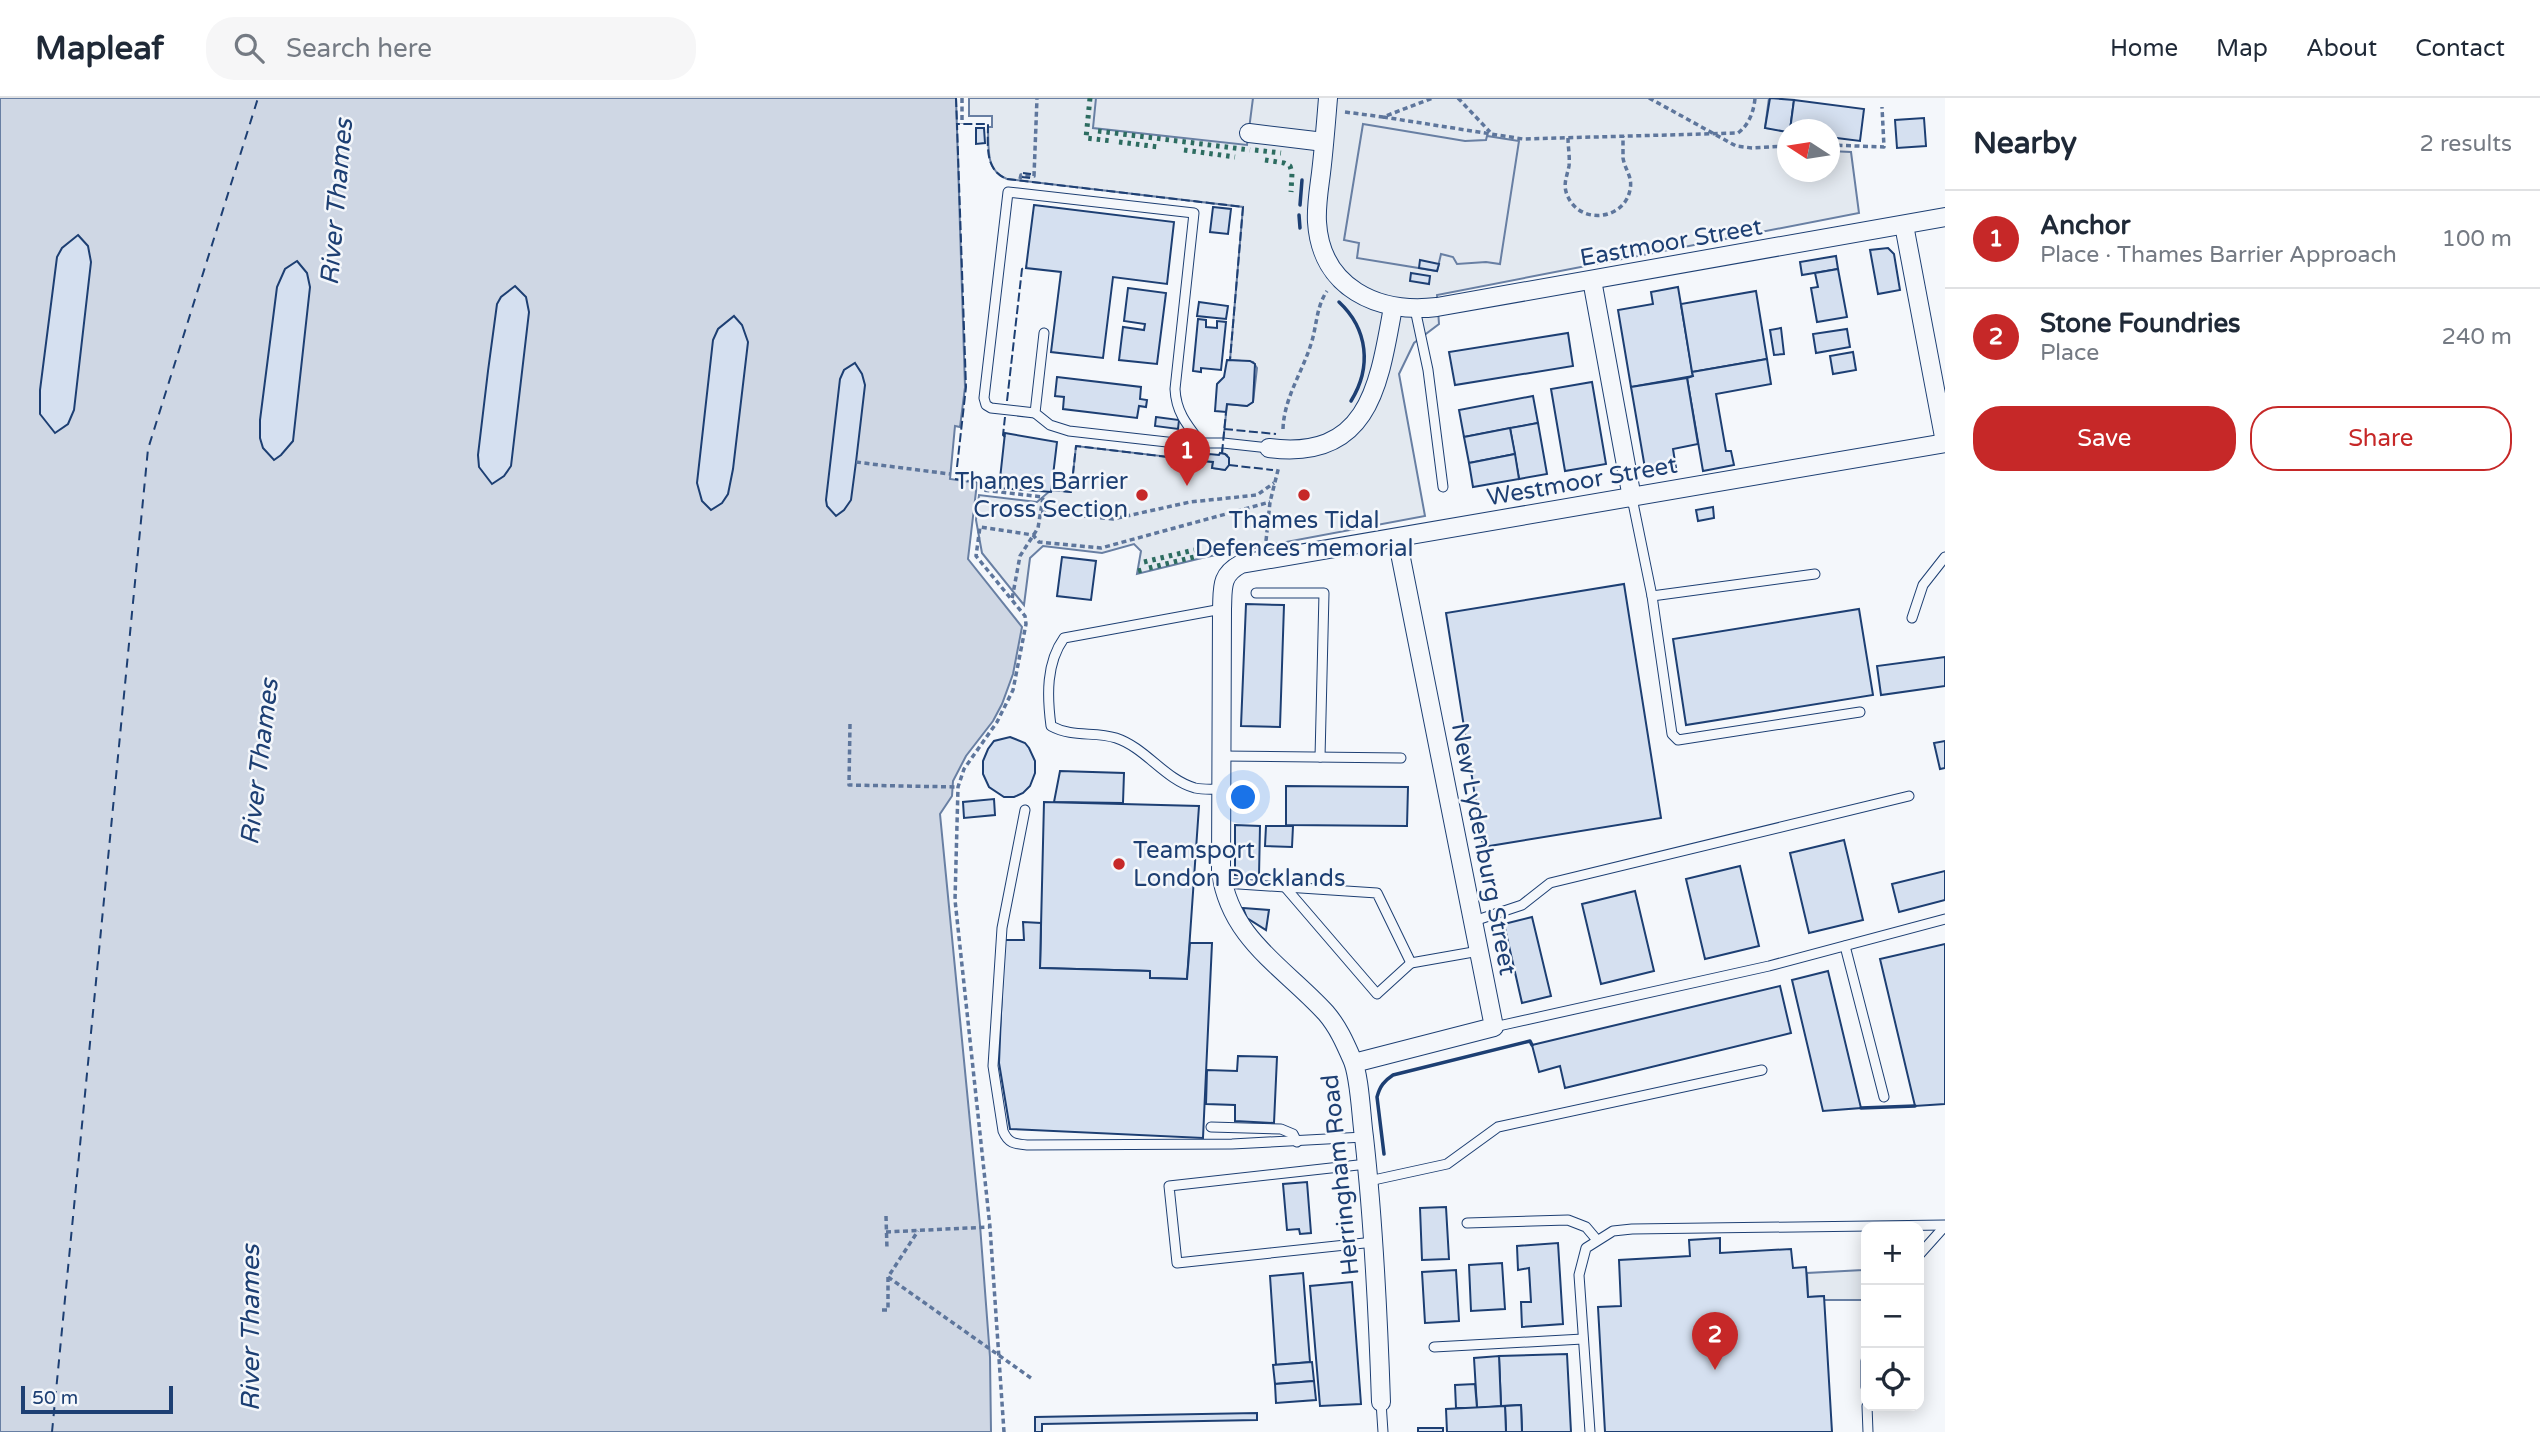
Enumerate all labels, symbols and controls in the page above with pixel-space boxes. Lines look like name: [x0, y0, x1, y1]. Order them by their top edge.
search box: [206, 17, 696, 80]
text: Mapleaf: [35, 29, 164, 68]
icon: search: [230, 29, 268, 67]
text: Search here: [286, 33, 432, 64]
text: Home: [2110, 34, 2178, 63]
text: Map: [2216, 34, 2268, 63]
text: About: [2306, 34, 2377, 63]
text: Contact: [2415, 34, 2505, 63]
water label: River Thames: [314, 116, 359, 287]
north arrow: [1777, 119, 1840, 182]
text: Nearby: [1973, 125, 2077, 162]
text: 2 results: [2419, 130, 2512, 158]
text: Anchor: [2040, 210, 2131, 241]
street label: Eastmoor Street: [1578, 212, 1764, 273]
text: 1: [1989, 225, 2003, 253]
text: 100 m: [2442, 225, 2512, 253]
text: Place · Thames Barrier Approach: [2040, 241, 2397, 269]
text: Stone Foundries: [2040, 308, 2241, 339]
text: 2: [1989, 323, 2003, 351]
text: 240 m: [2442, 323, 2512, 351]
text: Place: [2040, 339, 2099, 367]
button: Save: [1973, 406, 2236, 471]
button: Share: [2250, 406, 2512, 471]
pin: 1: [1164, 428, 1210, 486]
street label: Westmoor Street: [1485, 450, 1679, 512]
place label: Thames Barrier Cross Section: [955, 467, 1129, 524]
marker: Thames Barrier Cross Section: [1134, 487, 1150, 503]
marker: Thames Tidal Defences memorial: [1296, 487, 1312, 503]
place label: Thames Tidal Defences memorial: [1195, 506, 1413, 563]
water label: River Thames: [234, 676, 285, 847]
street label: New Lydenburg Street: [1445, 721, 1522, 978]
your location: [1226, 780, 1260, 814]
place label: Teamsport London Docklands: [1133, 836, 1345, 893]
marker: Teamsport London Docklands: [1111, 856, 1127, 872]
street label: Herringham Road: [1316, 1073, 1365, 1277]
map controls: [1861, 1222, 1924, 1411]
button: +: [1861, 1222, 1924, 1285]
water label: River Thames: [235, 1243, 266, 1412]
button: −: [1861, 1285, 1924, 1348]
pin: 2: [1692, 1312, 1738, 1370]
button: locate: [1861, 1348, 1924, 1411]
scale bar: [21, 1383, 173, 1415]
text: 50 m: [32, 1387, 78, 1409]

